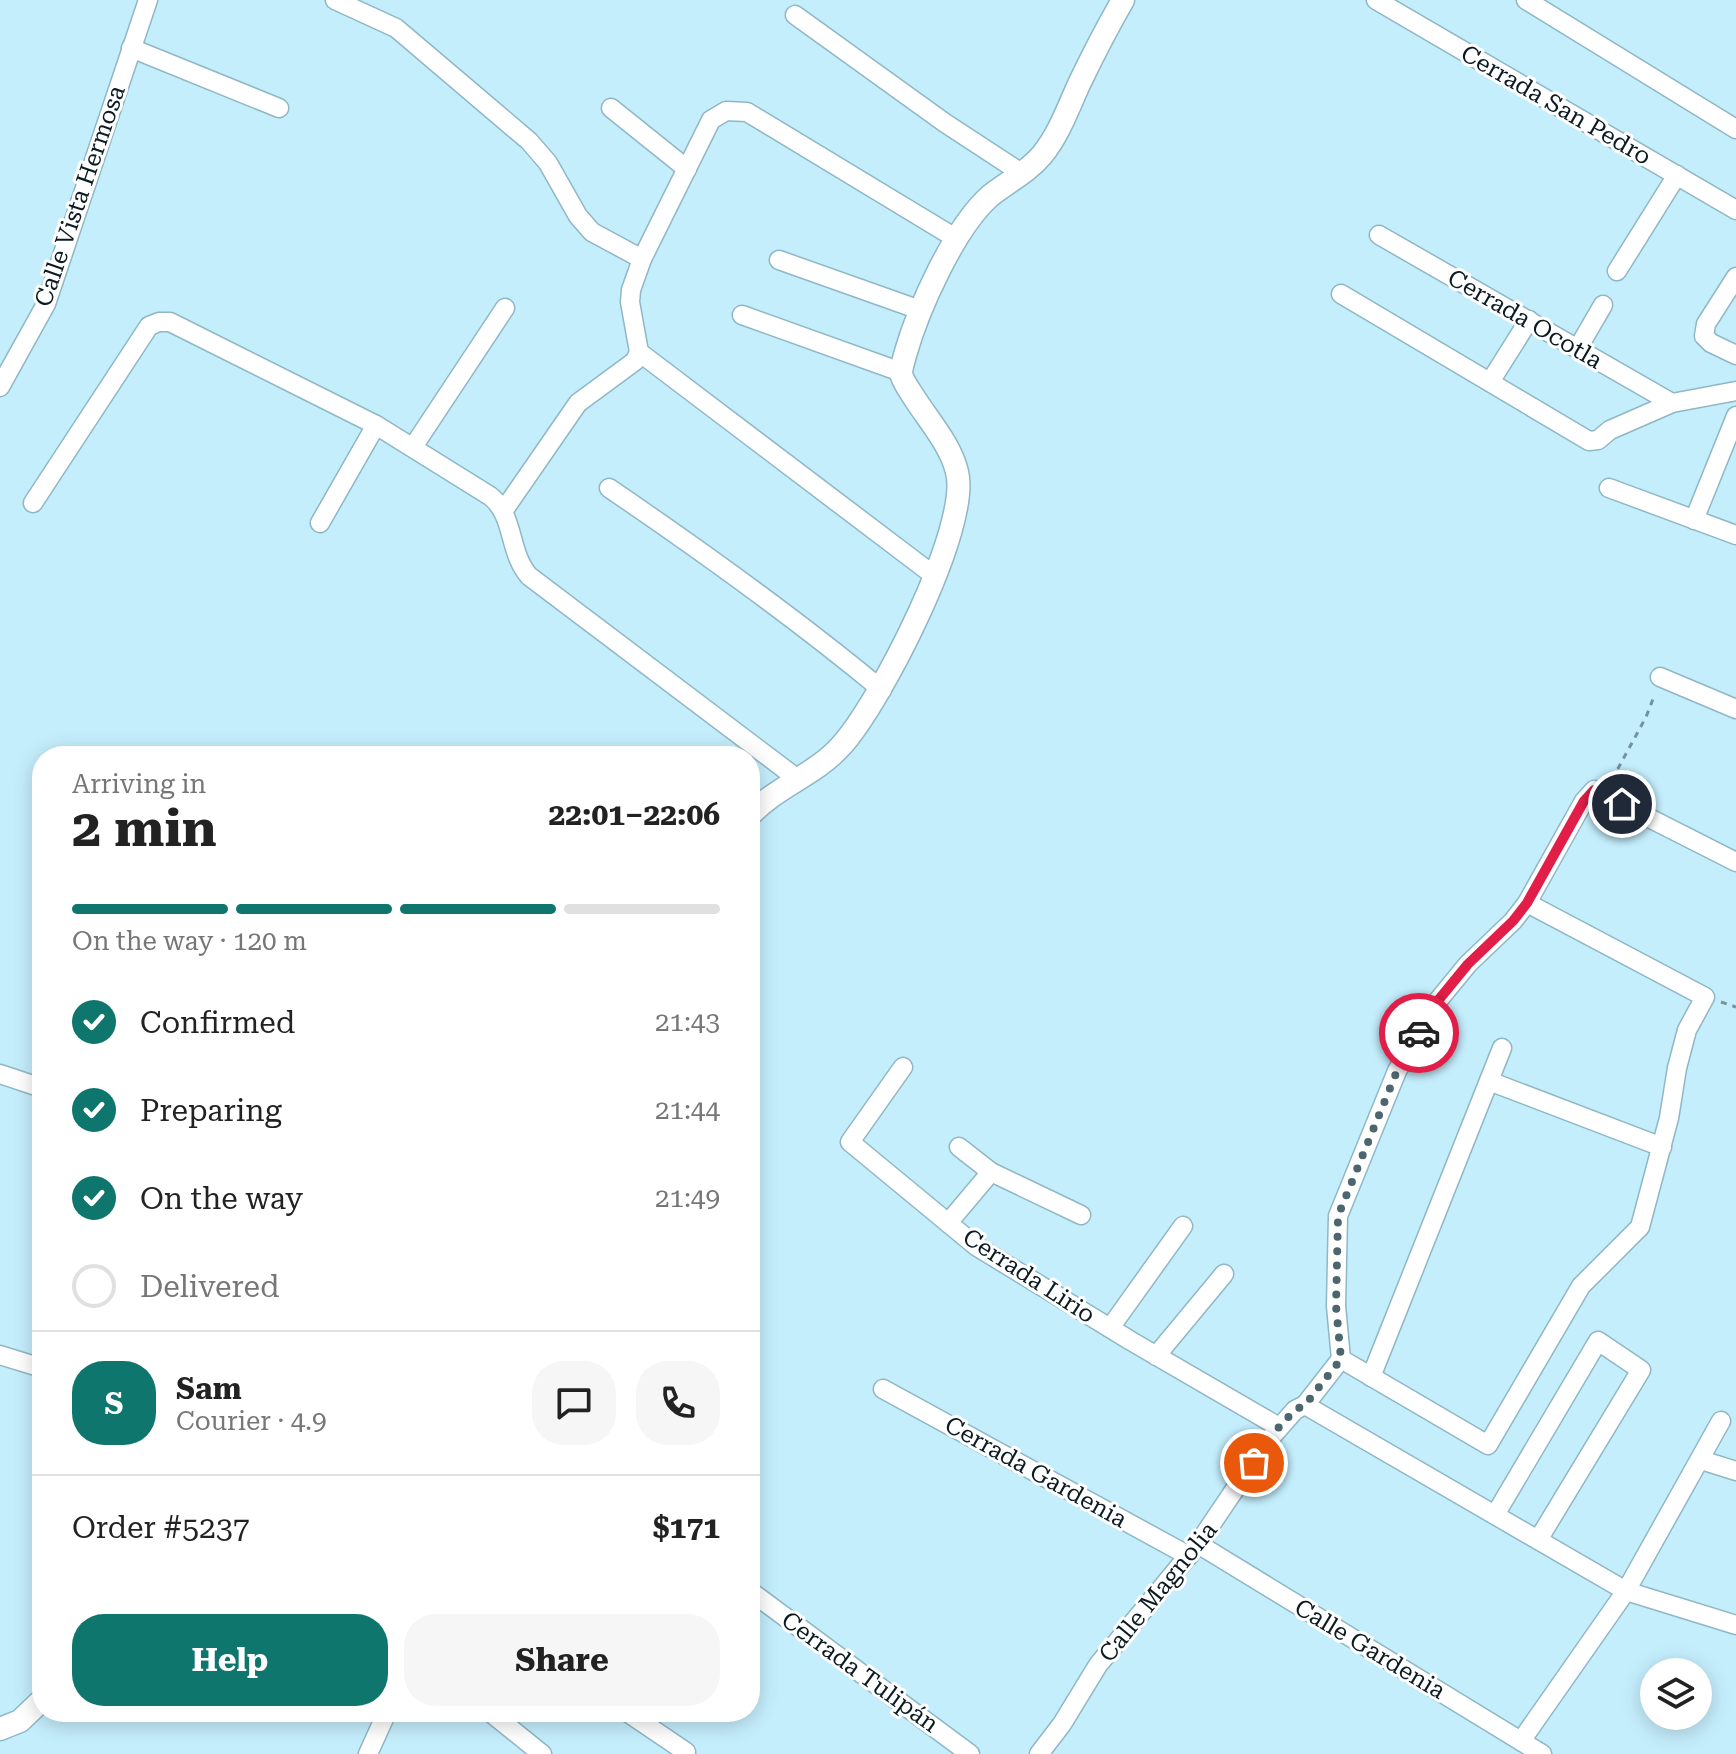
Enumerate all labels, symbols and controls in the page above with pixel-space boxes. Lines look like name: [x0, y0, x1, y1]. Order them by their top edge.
street label: Cerrada San Pedro: [1456, 39, 1656, 171]
street label: Calle Vista Hermosa: [29, 82, 131, 310]
street label: Cerrada Ocotla: [1443, 263, 1607, 375]
text: Arriving in: [72, 769, 206, 799]
pin: [1588, 770, 1656, 838]
icon: home: [1600, 782, 1644, 826]
text: 22:01–22:06: [548, 797, 720, 832]
text: 2 min: [72, 798, 217, 859]
text: On the way · 120 m: [72, 926, 307, 956]
courier: [1379, 993, 1459, 1073]
icon: check: [72, 1000, 116, 1044]
text: Confirmed: [140, 1005, 295, 1040]
text: 21:43: [655, 1007, 720, 1037]
icon: car: [1397, 1011, 1441, 1055]
icon: check: [72, 1088, 116, 1132]
text: Preparing: [140, 1093, 282, 1128]
text: 21:44: [655, 1095, 720, 1125]
icon: check: [72, 1176, 116, 1220]
text: On the way: [140, 1181, 303, 1216]
text: 21:49: [655, 1183, 720, 1213]
street label: Cerrada Lirio: [958, 1223, 1100, 1329]
text: Delivered: [140, 1269, 279, 1304]
button: chat: [532, 1361, 616, 1445]
button: phone: [636, 1361, 720, 1445]
text: Sam: [176, 1371, 242, 1406]
text: S: [105, 1386, 123, 1421]
text: Courier · 4.9: [176, 1406, 326, 1436]
street label: Cerrada Gardenia: [940, 1410, 1132, 1534]
pin: [1220, 1429, 1288, 1497]
icon: bag: [1232, 1441, 1276, 1485]
text: Order #5237: [72, 1510, 250, 1545]
text: $171: [653, 1510, 720, 1545]
street label: Calle Magnolia: [1093, 1516, 1223, 1668]
street label: Calle Gardenia: [1290, 1593, 1450, 1705]
street label: Cerrada Tulipán: [776, 1606, 944, 1738]
button: Help: [72, 1614, 388, 1706]
button: Share: [404, 1614, 720, 1706]
map controls: [1640, 1658, 1712, 1730]
button: layers: [1640, 1658, 1712, 1730]

